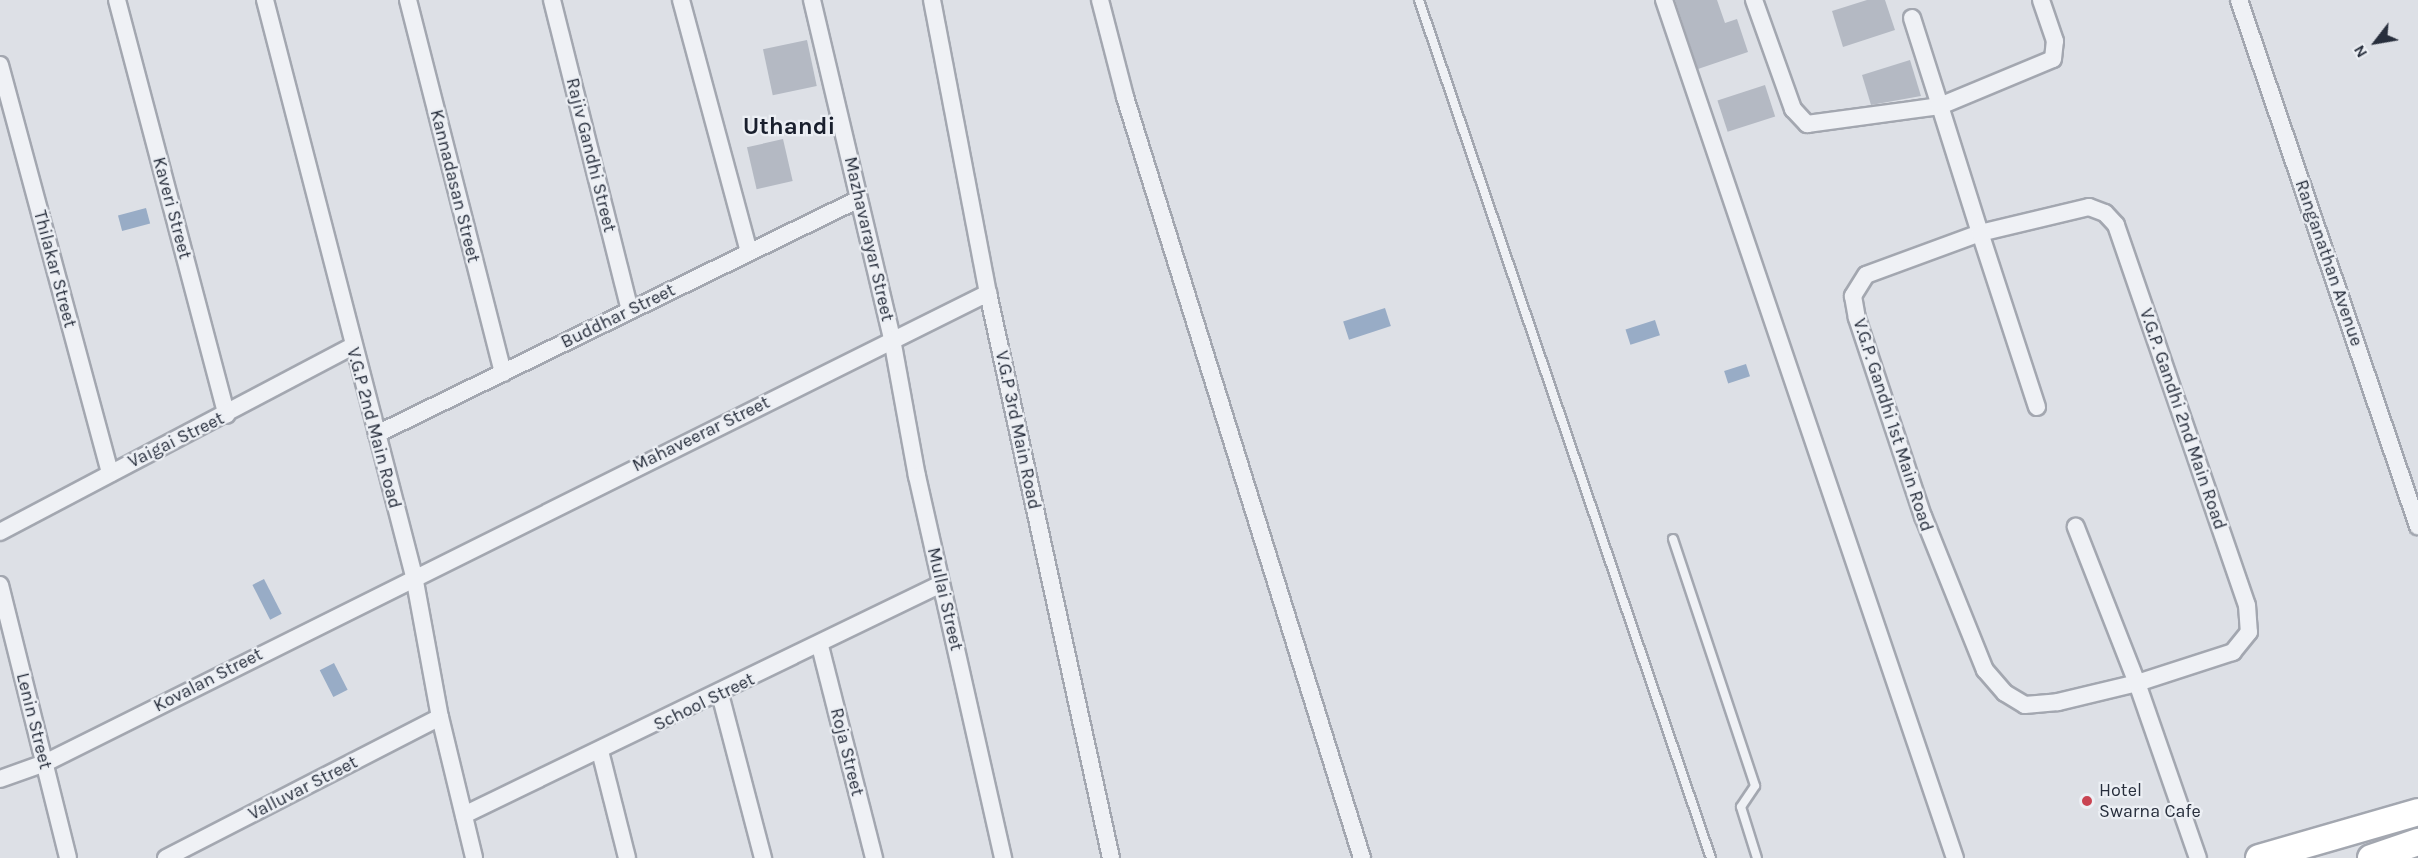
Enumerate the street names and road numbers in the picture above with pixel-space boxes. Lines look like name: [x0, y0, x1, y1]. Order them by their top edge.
street label: Rajiv Gandhi Street: [561, 76, 621, 234]
street label: Kannadasan Street: [426, 107, 484, 265]
street label: Kaveri Street: [148, 155, 196, 261]
street label: Mazhavarayar Street: [840, 155, 898, 323]
street label: Ranganathan Avenue: [2290, 177, 2368, 349]
street label: Thilakar Street: [29, 208, 81, 330]
street label: Buddhar Street: [557, 279, 679, 353]
street label: V.G.P. Gandhi 2nd Main Road: [2135, 306, 2231, 532]
street label: V.G.P. Gandhi 1st Main Road: [1848, 316, 1938, 534]
street label: V.G.P 2nd Main Road: [342, 345, 406, 511]
street label: V.G.P 3rd Main Road: [991, 349, 1045, 511]
street label: Mahaveerar Street: [629, 391, 773, 477]
street label: Vaigai Street: [125, 408, 227, 472]
street label: Mullai Street: [923, 545, 967, 653]
street label: Kovalan Street: [150, 643, 266, 717]
street label: School Street: [650, 668, 758, 736]
street label: Lenin Street: [12, 671, 56, 771]
street label: Roja Street: [826, 706, 868, 798]
street label: Valluvar Street: [245, 751, 361, 825]

